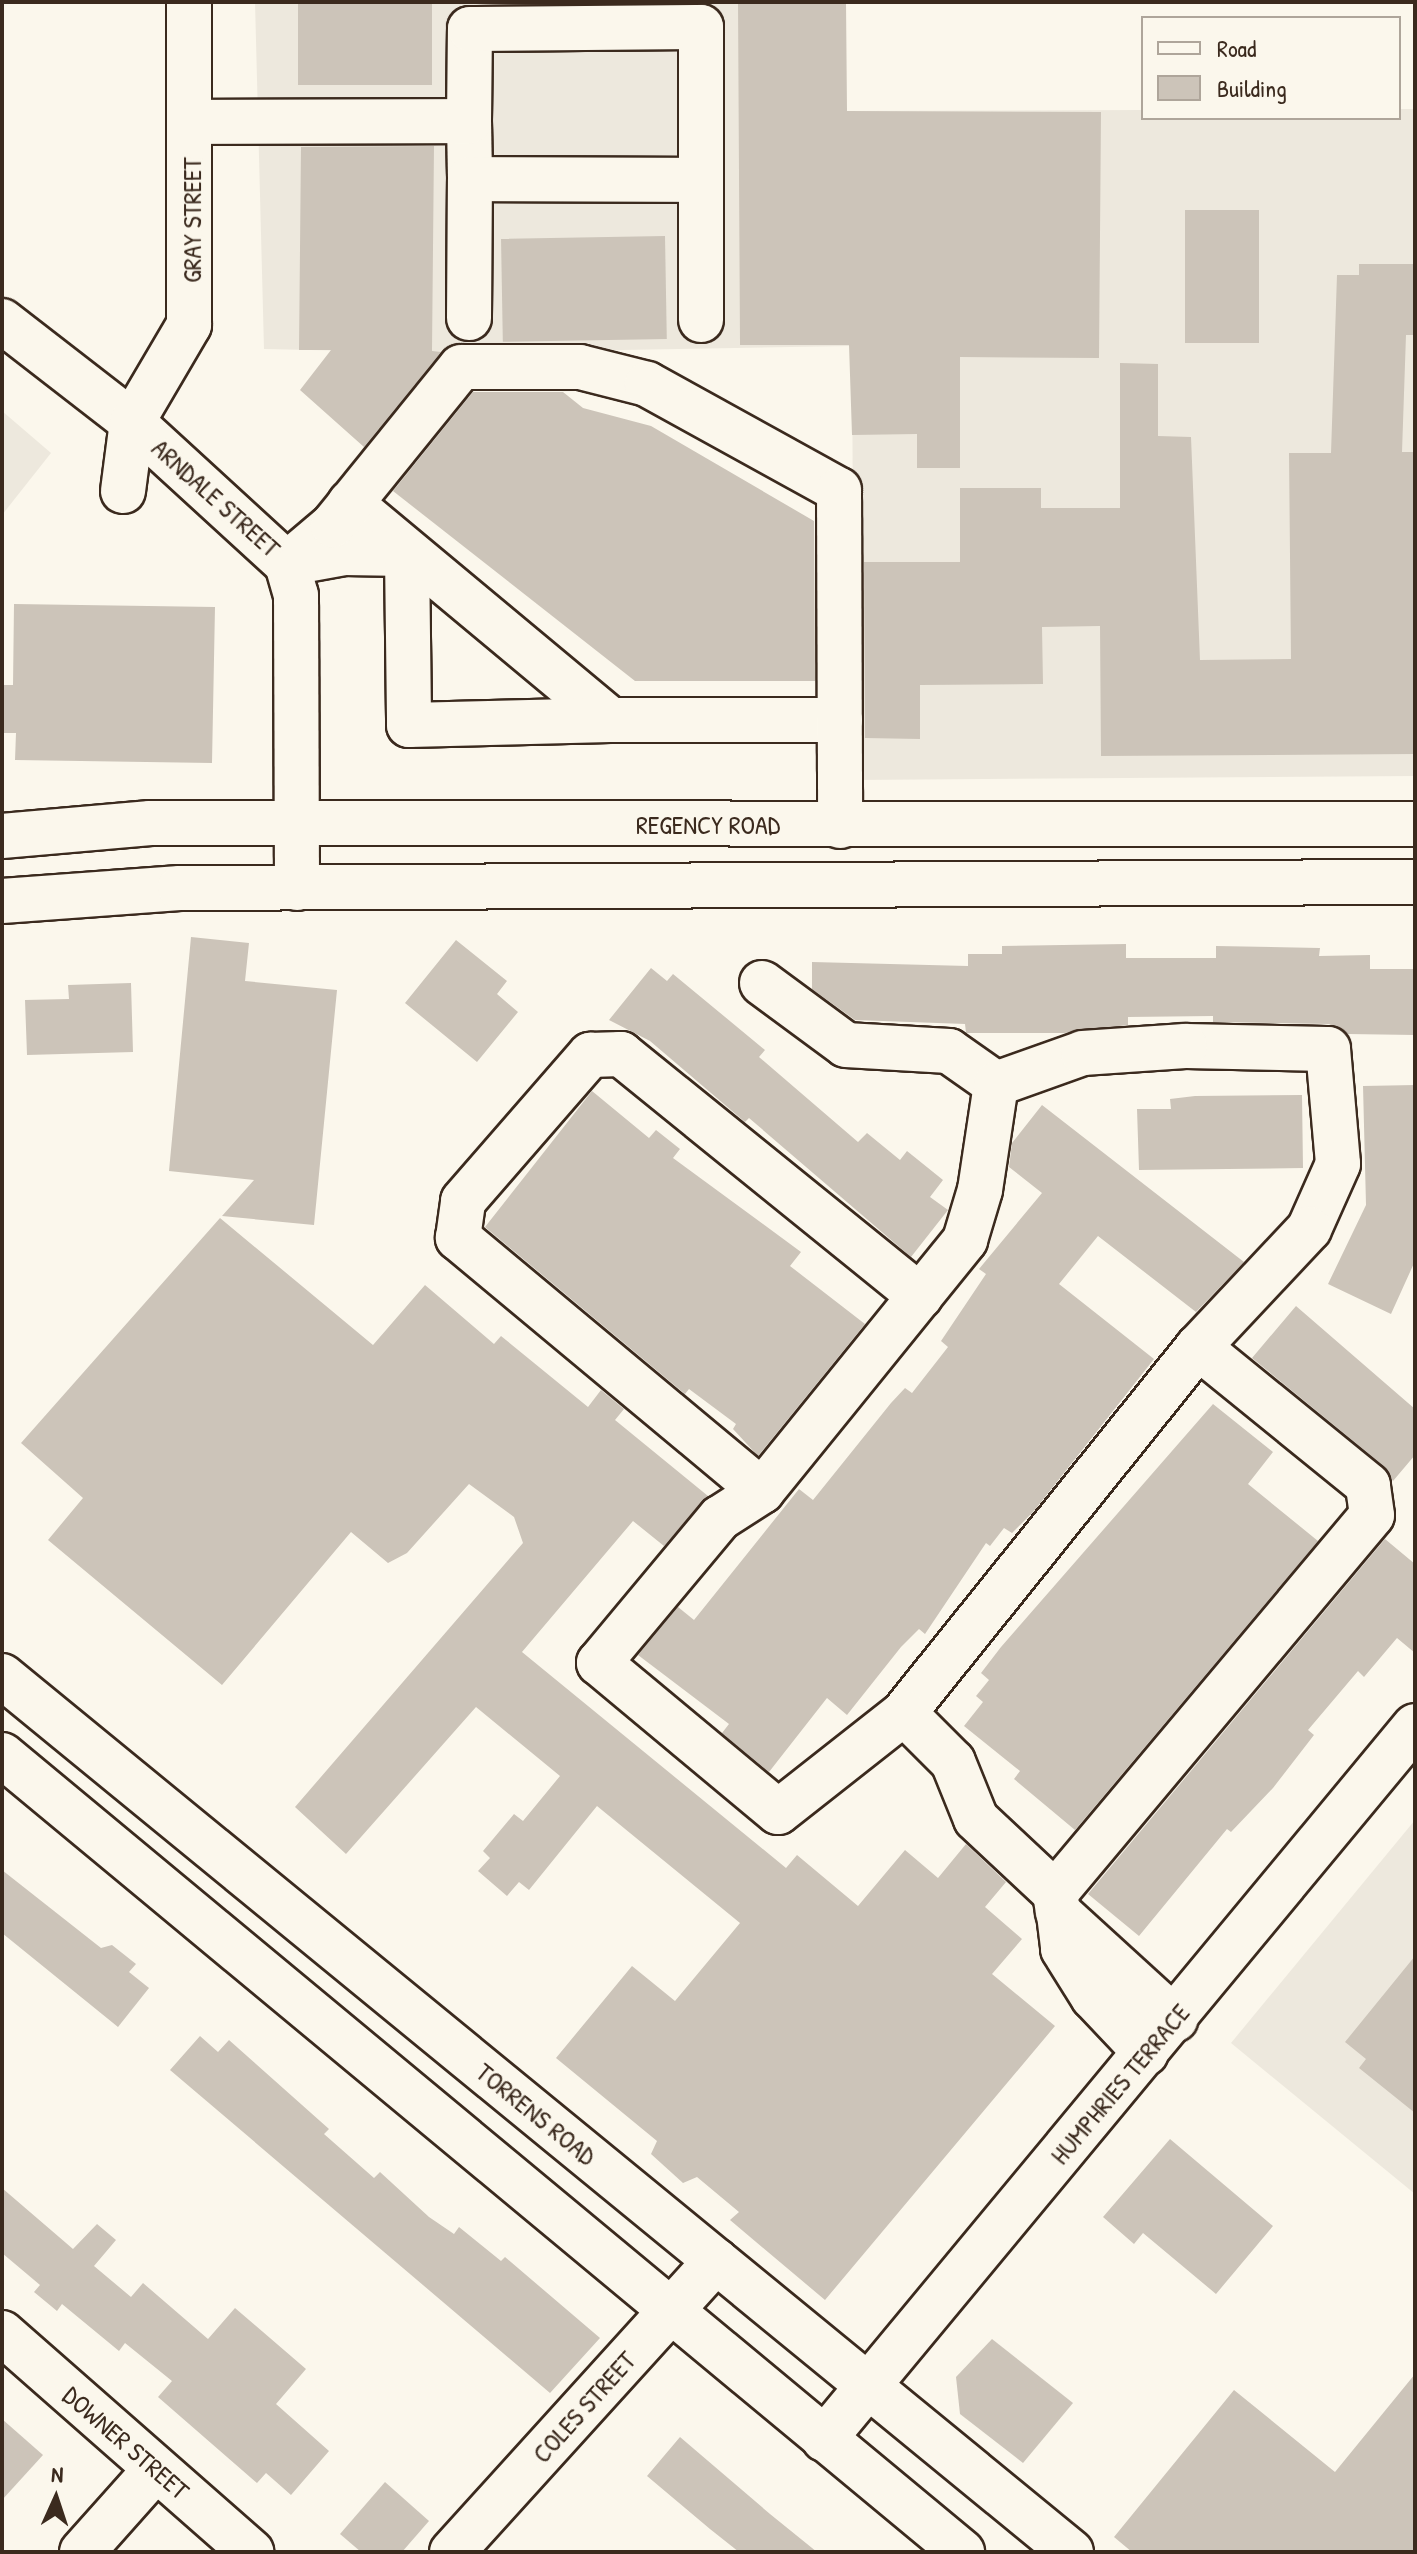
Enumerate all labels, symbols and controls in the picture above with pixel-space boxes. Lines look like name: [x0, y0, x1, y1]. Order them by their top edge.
legend: [1141, 16, 1401, 120]
text: Road: [1217, 32, 1256, 64]
text: Building: [1217, 72, 1287, 104]
street label: GRAY STREET: [176, 157, 208, 283]
street label: ARNDALE STREET: [146, 432, 286, 564]
street label: REGENCY ROAD: [636, 809, 780, 841]
street label: HUMPHRIES TERRACE: [1044, 1998, 1196, 2170]
street label: TORRENS ROAD: [470, 2056, 602, 2172]
street label: COLES STREET: [526, 2345, 642, 2469]
street label: DOWNER STREET: [57, 2380, 195, 2506]
north arrow: [16, 2458, 96, 2538]

